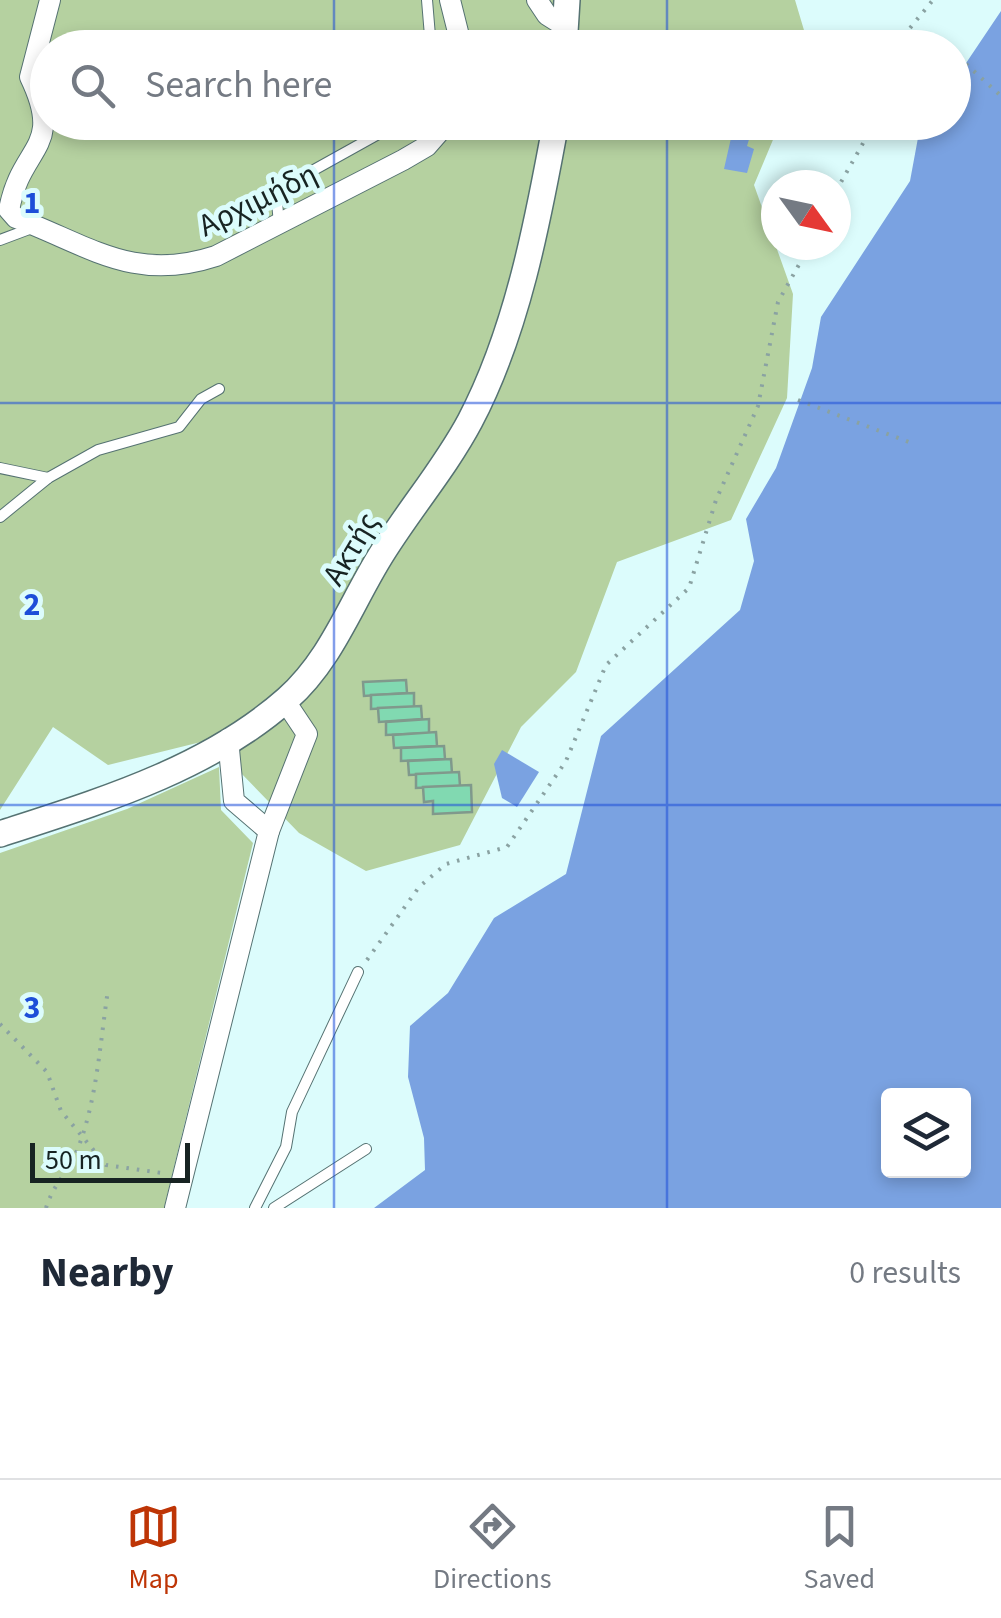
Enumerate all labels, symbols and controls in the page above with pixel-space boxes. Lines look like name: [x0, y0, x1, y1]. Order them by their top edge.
search box: [30, 30, 971, 140]
icon: search: [65, 58, 120, 113]
text: Search here: [145, 58, 332, 112]
street label: Αρχιμήδη: [191, 151, 325, 249]
north arrow: [761, 170, 851, 260]
text: 1: [24, 180, 40, 226]
street label: Ακτής: [311, 504, 391, 594]
text: 2: [24, 582, 40, 628]
text: 3: [24, 985, 40, 1031]
map controls: [881, 1088, 971, 1178]
button: layers: [881, 1088, 971, 1178]
scale bar: [30, 1138, 190, 1182]
text: 50 m: [45, 1140, 102, 1180]
text: Nearby: [40, 1243, 174, 1303]
text: 0 results: [849, 1250, 961, 1296]
tab: Map: [126, 1499, 181, 1599]
tab: Directions: [433, 1499, 552, 1599]
tab: Saved: [804, 1499, 875, 1599]

